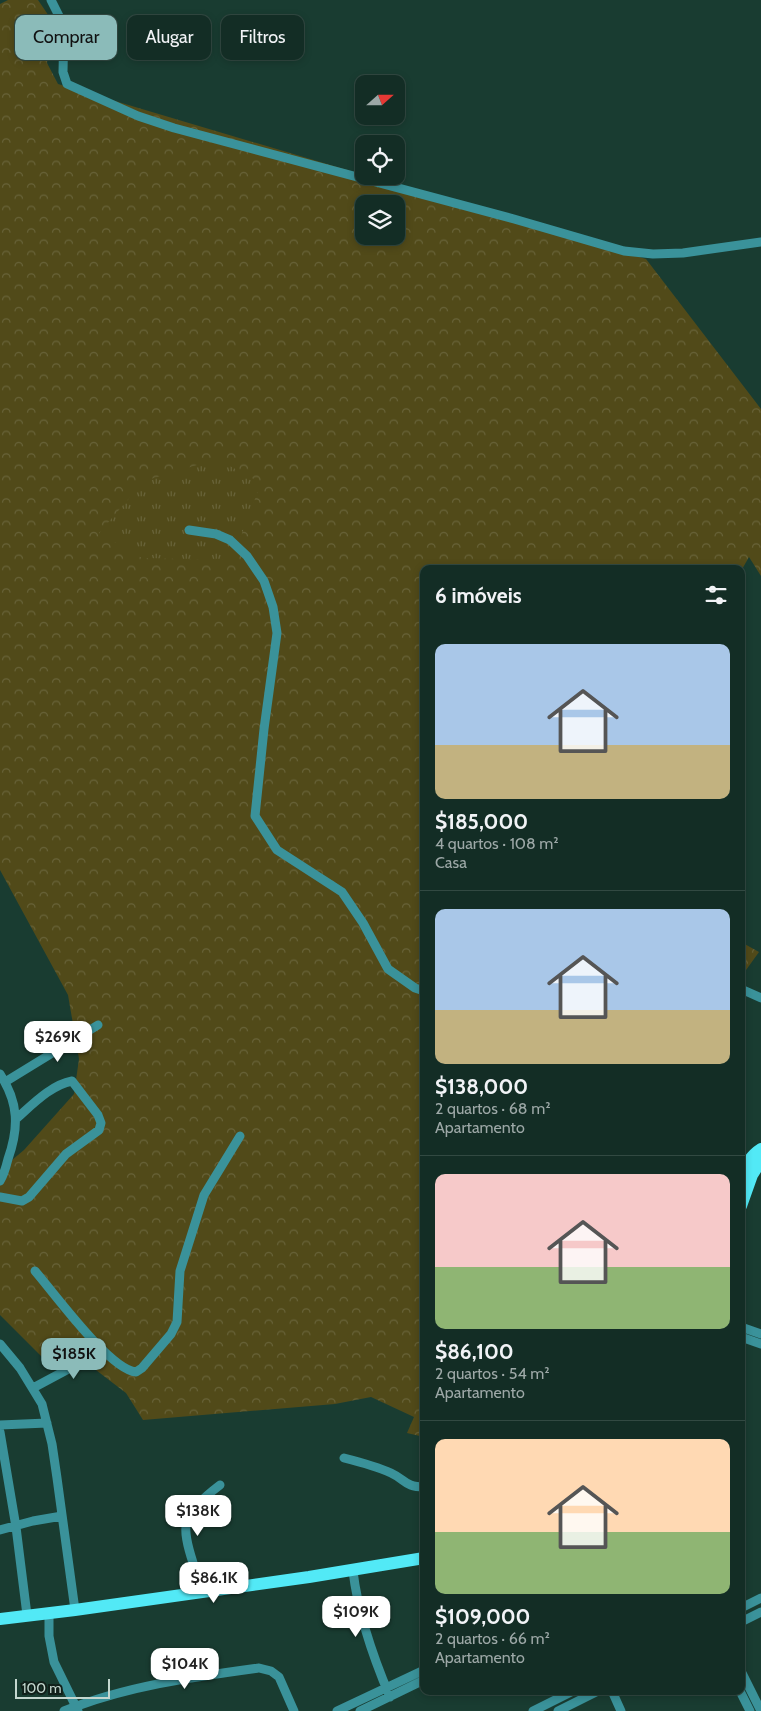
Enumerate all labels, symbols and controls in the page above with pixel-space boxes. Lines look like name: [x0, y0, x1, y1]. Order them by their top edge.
chip: Comprar: [15, 15, 117, 60]
chip: Alugar: [127, 15, 211, 60]
chip: Filtros: [221, 15, 304, 60]
north arrow: [355, 75, 405, 125]
map controls: [355, 75, 405, 245]
button: locate: [355, 135, 405, 185]
button: layers: [355, 195, 405, 245]
icon: filters: [702, 581, 730, 609]
text: 6 imóveis: [435, 583, 522, 608]
icon: home: [538, 676, 628, 766]
text: $185,000: [435, 809, 528, 834]
text: 4 quartos · 108 m²: [435, 834, 559, 853]
text: Casa: [435, 853, 467, 872]
icon: home: [538, 942, 628, 1032]
pin: $269K: [23, 1020, 93, 1063]
text: $269K: [35, 1027, 81, 1046]
text: $138,000: [435, 1074, 528, 1099]
text: 2 quartos · 68 m²: [435, 1099, 551, 1118]
text: Apartamento: [435, 1118, 525, 1137]
icon: home: [538, 1207, 628, 1297]
pin: $185K: [39, 1338, 109, 1380]
text: $86,100: [435, 1339, 514, 1364]
text: $185K: [52, 1344, 96, 1363]
text: 2 quartos · 54 m²: [435, 1364, 550, 1383]
text: Apartamento: [435, 1383, 525, 1402]
icon: home: [538, 1472, 628, 1562]
pin: $138K: [163, 1494, 233, 1537]
text: $138K: [176, 1501, 220, 1520]
pin: $86.1K: [173, 1562, 255, 1604]
text: $86.1K: [190, 1568, 238, 1587]
pin: $109K: [321, 1596, 391, 1638]
text: $109K: [333, 1602, 379, 1621]
text: $109,000: [435, 1604, 530, 1629]
text: 2 quartos · 66 m²: [435, 1629, 550, 1648]
pin: $104K: [150, 1648, 220, 1690]
text: Apartamento: [435, 1648, 525, 1667]
text: $104K: [162, 1654, 208, 1673]
scale bar: [15, 1676, 110, 1699]
text: 100 m: [22, 1679, 62, 1697]

